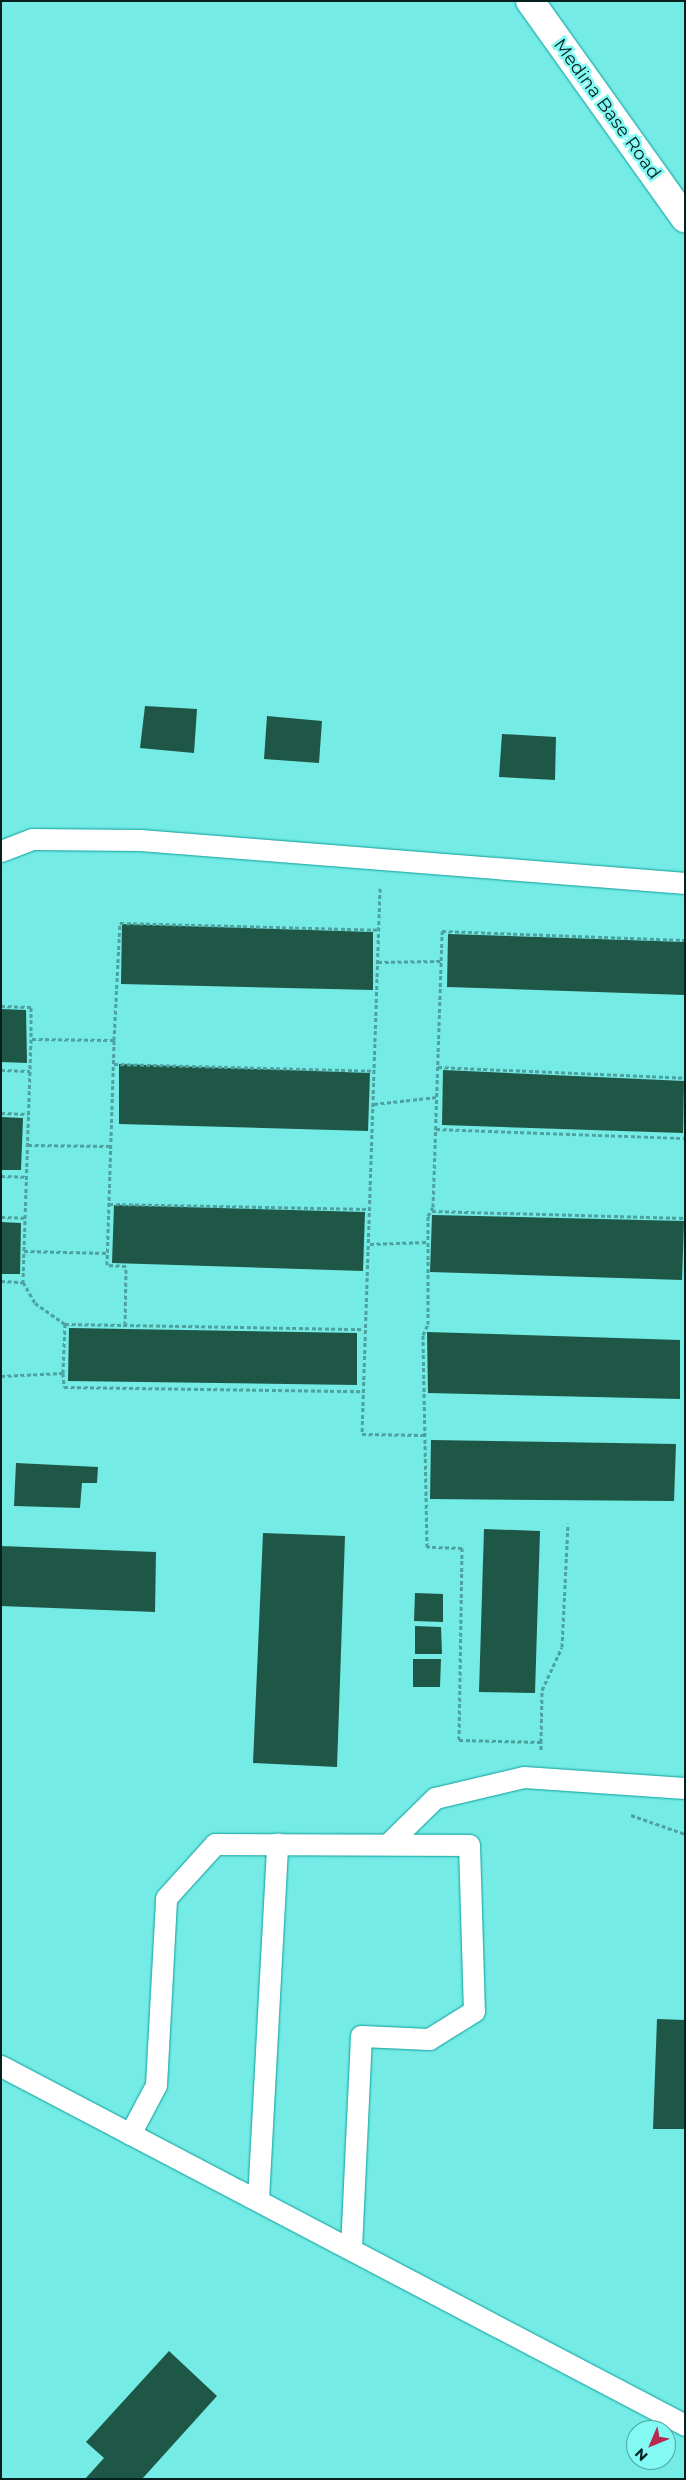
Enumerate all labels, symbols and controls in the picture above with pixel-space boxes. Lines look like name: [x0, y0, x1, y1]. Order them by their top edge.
street label: Medina Base Road: [549, 35, 665, 183]
north arrow: [626, 2420, 676, 2470]
text: N: [631, 2445, 651, 2465]

